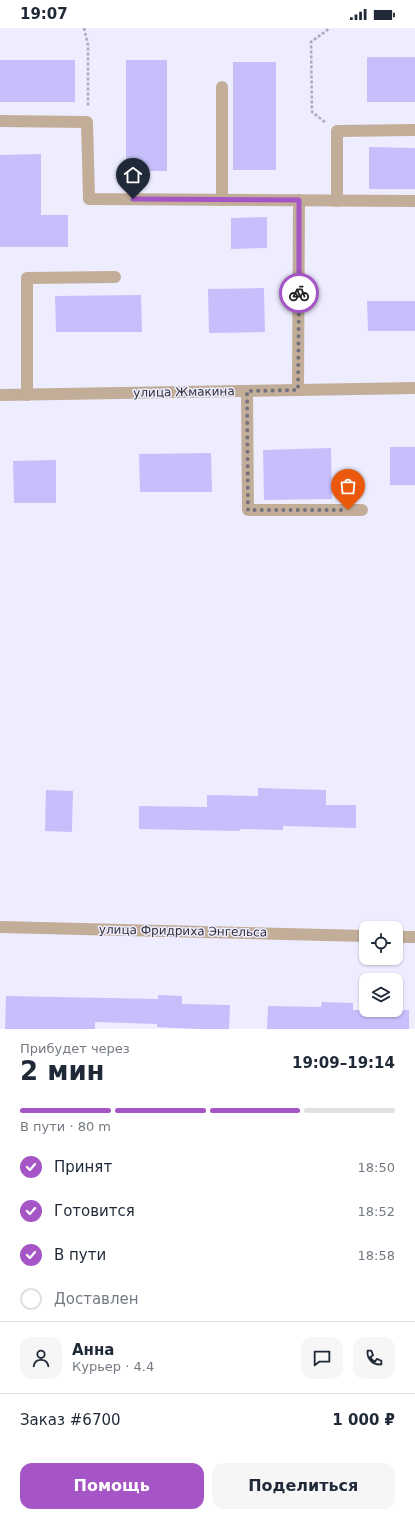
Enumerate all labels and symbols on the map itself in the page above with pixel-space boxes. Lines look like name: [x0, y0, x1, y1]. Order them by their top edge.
pin: [116, 158, 150, 199]
courier: [279, 273, 319, 313]
street label: улица Жмакина: [133, 384, 235, 400]
pin: [331, 469, 365, 510]
street label: улица Фридриха Энгельса: [99, 923, 267, 939]

